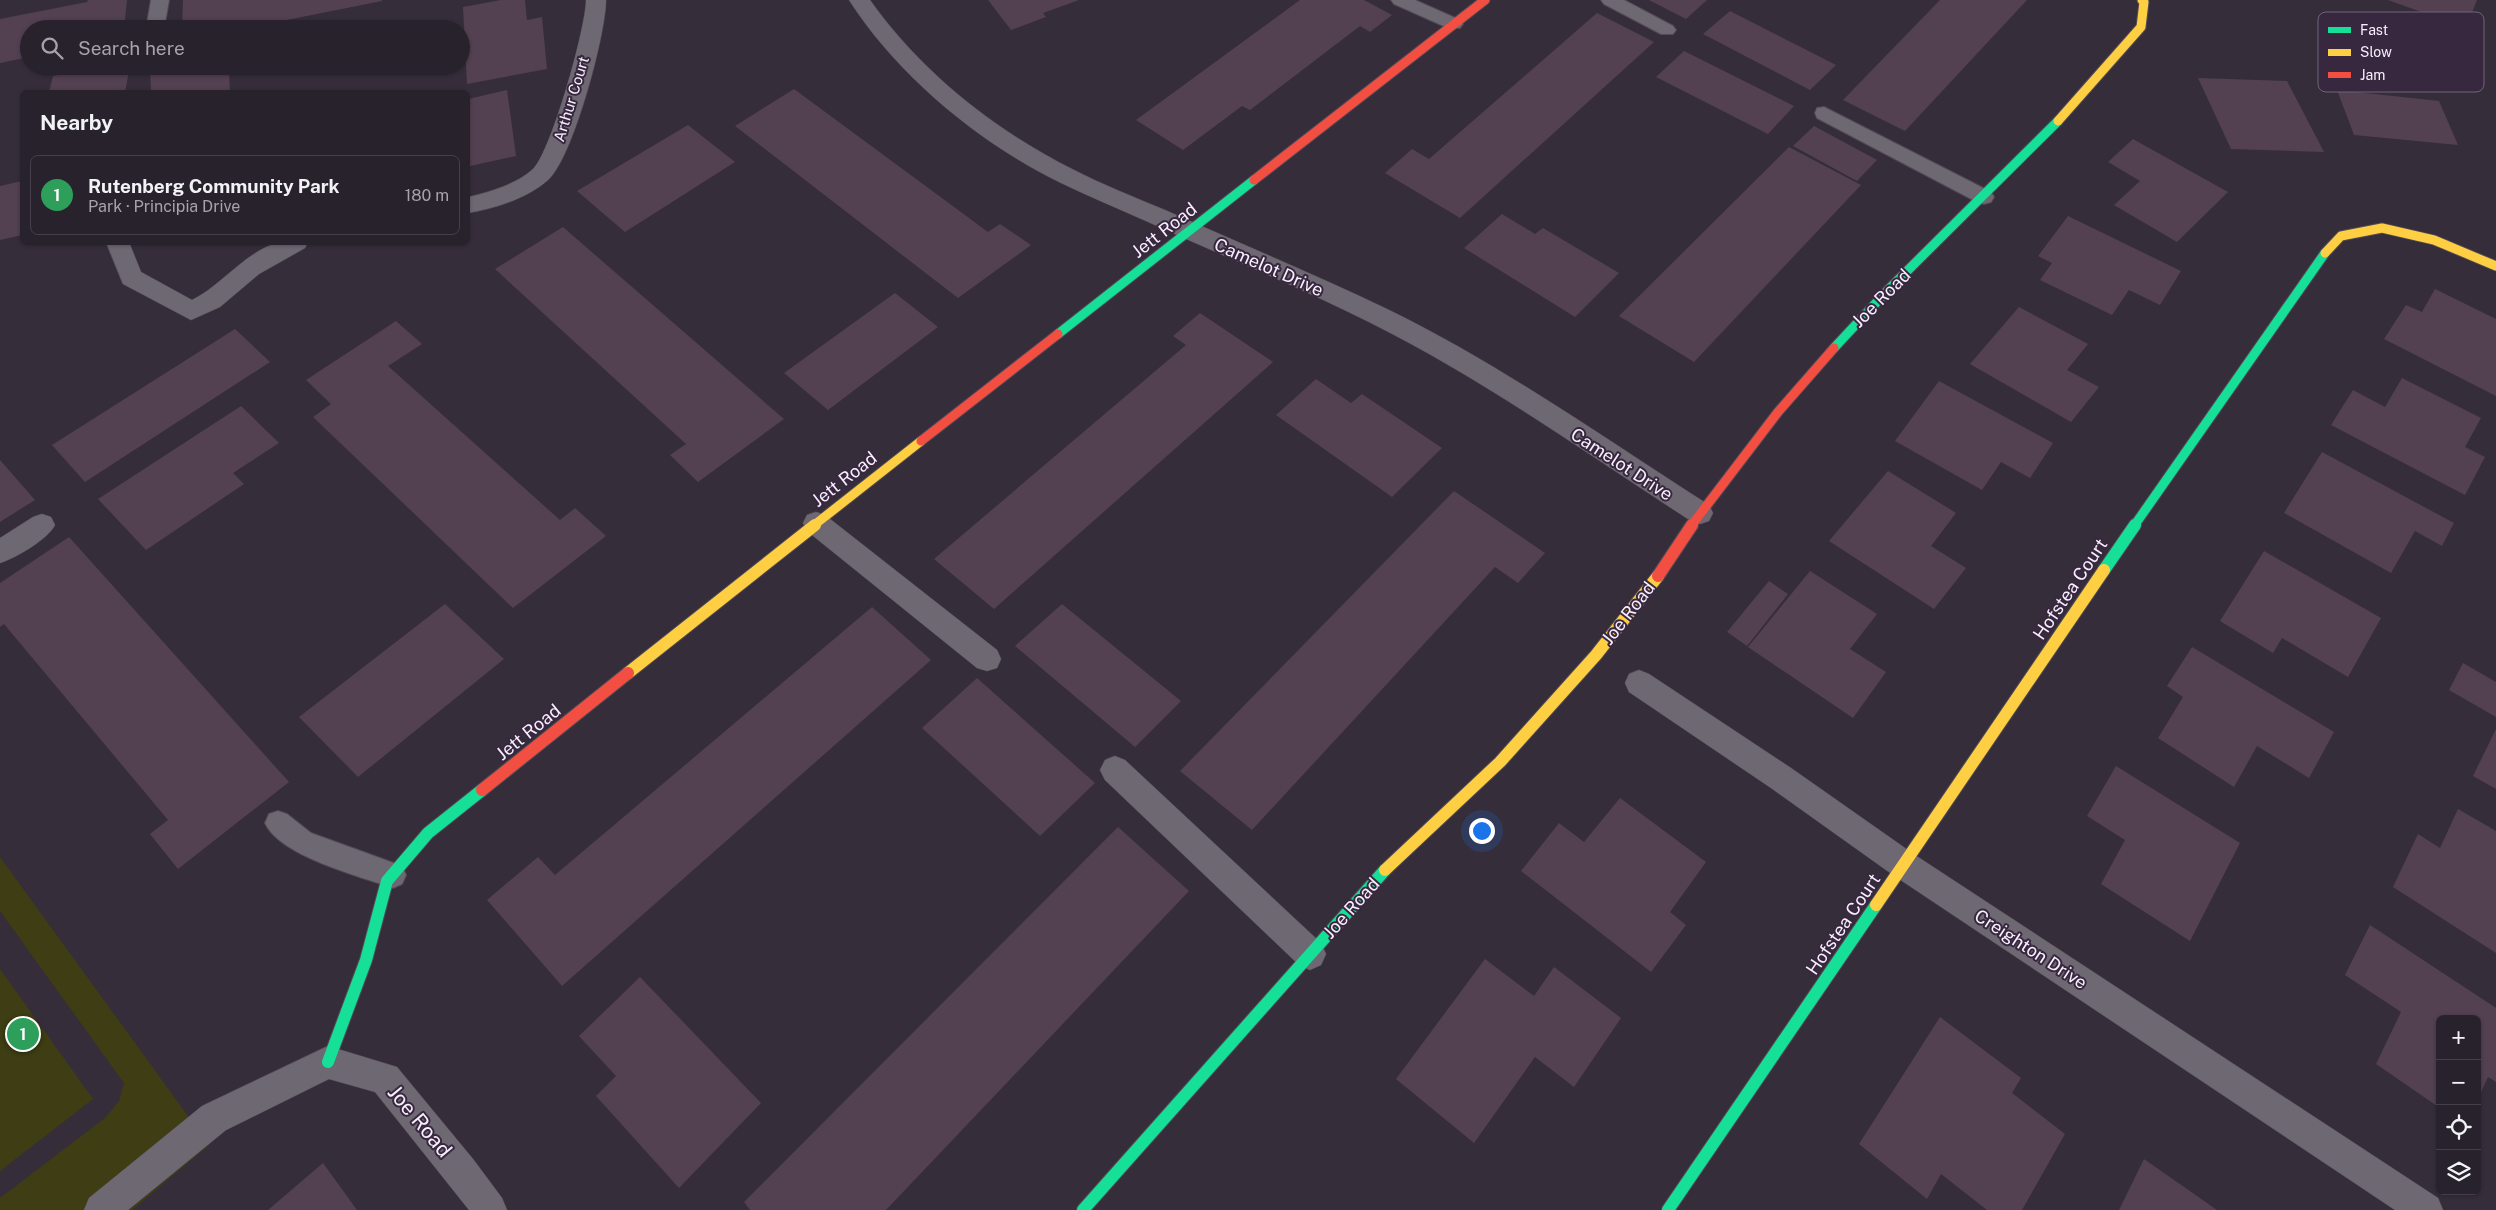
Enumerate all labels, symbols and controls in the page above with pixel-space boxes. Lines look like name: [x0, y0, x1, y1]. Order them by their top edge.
legend: [2318, 12, 2484, 92]
search box: [20, 20, 470, 75]
text: Fast: [2360, 22, 2388, 38]
icon: search: [38, 34, 66, 62]
text: Search here: [78, 37, 185, 59]
text: Slow: [2360, 44, 2392, 60]
street label: Arthur Court: [550, 54, 592, 144]
text: Jam: [2360, 67, 2385, 83]
text: Nearby: [40, 110, 113, 135]
text: Rutenberg Community Park: [88, 175, 339, 197]
text: 1: [54, 186, 60, 205]
text: 180 m: [405, 186, 449, 205]
text: Park · Principia Drive: [88, 197, 240, 216]
street label: Jett Road: [1127, 198, 1201, 262]
street label: Camelot Drive: [1211, 234, 1327, 300]
street label: Joe Road: [1847, 264, 1915, 332]
street label: Camelot Drive: [1567, 423, 1677, 505]
street label: Jett Road: [807, 447, 881, 511]
street label: Hofstea Court: [2028, 534, 2112, 644]
street label: Joe Road: [1597, 577, 1659, 649]
street label: Jett Road: [492, 700, 564, 764]
your location: [1469, 818, 1495, 844]
street label: Hofstea Court: [1801, 869, 1885, 979]
street label: Joe Road: [1318, 873, 1384, 943]
street label: Creighton Drive: [1971, 905, 2091, 993]
pin: 1: [7, 1015, 39, 1053]
map controls: [2436, 1015, 2481, 1195]
button: +: [2436, 1015, 2481, 1060]
button: −: [2436, 1060, 2481, 1105]
street label: Joe Road: [383, 1080, 457, 1162]
button: locate: [2436, 1105, 2481, 1150]
button: layers: [2436, 1150, 2481, 1195]

